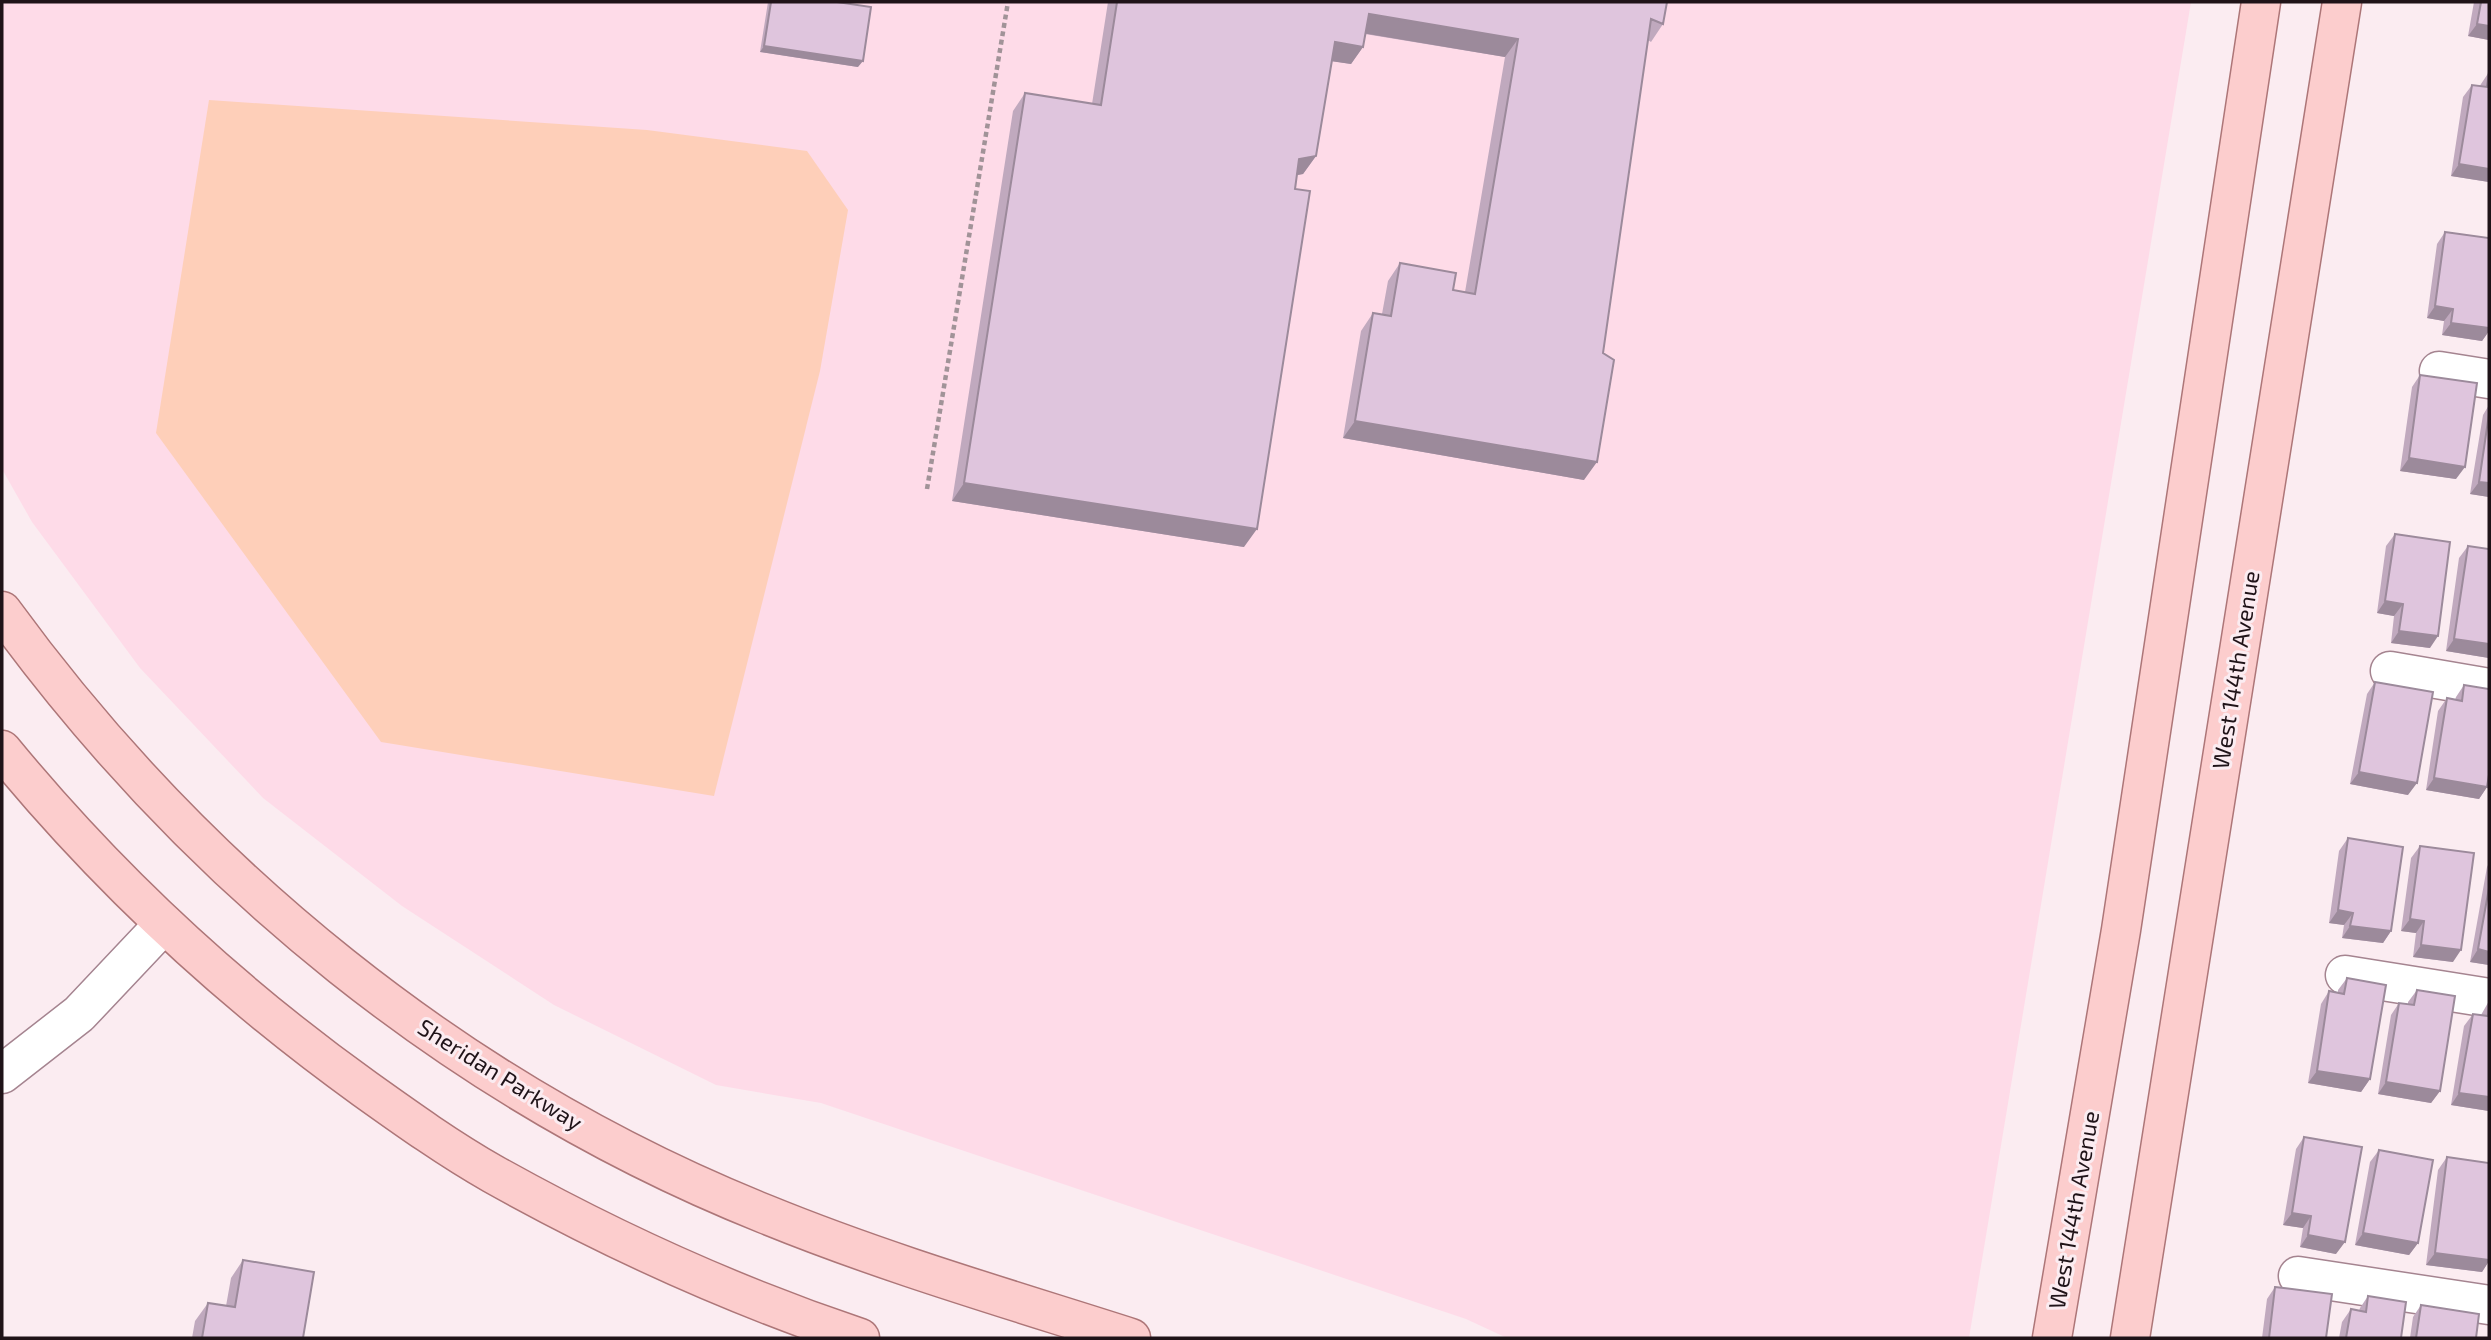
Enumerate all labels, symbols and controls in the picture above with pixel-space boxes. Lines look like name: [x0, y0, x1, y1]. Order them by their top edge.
street label: West 144th Avenue: [2205, 569, 2265, 771]
street label: Sheridan Parkway: [413, 1012, 588, 1136]
street label: West 144th Avenue: [2042, 1109, 2104, 1311]

